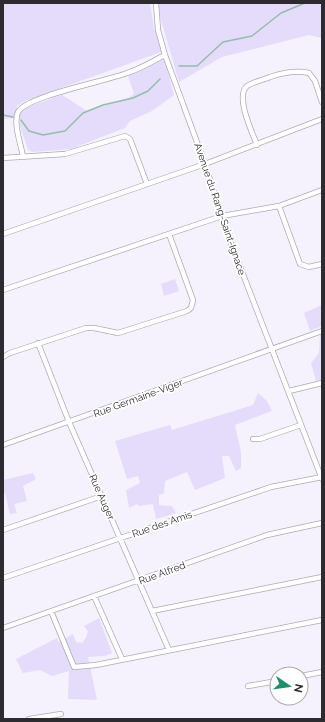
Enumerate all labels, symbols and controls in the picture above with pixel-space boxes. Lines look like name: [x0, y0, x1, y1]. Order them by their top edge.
street label: Avenue du Rang-Saint-Ignace: [192, 142, 248, 276]
street label: Rue Germaine-Viger: [92, 377, 185, 419]
street label: Rue Auger: [87, 473, 117, 522]
street label: Rue des Amis: [130, 509, 194, 539]
street label: Rue Alfred: [137, 559, 187, 587]
north arrow: [269, 666, 309, 706]
text: N: [291, 683, 306, 694]

